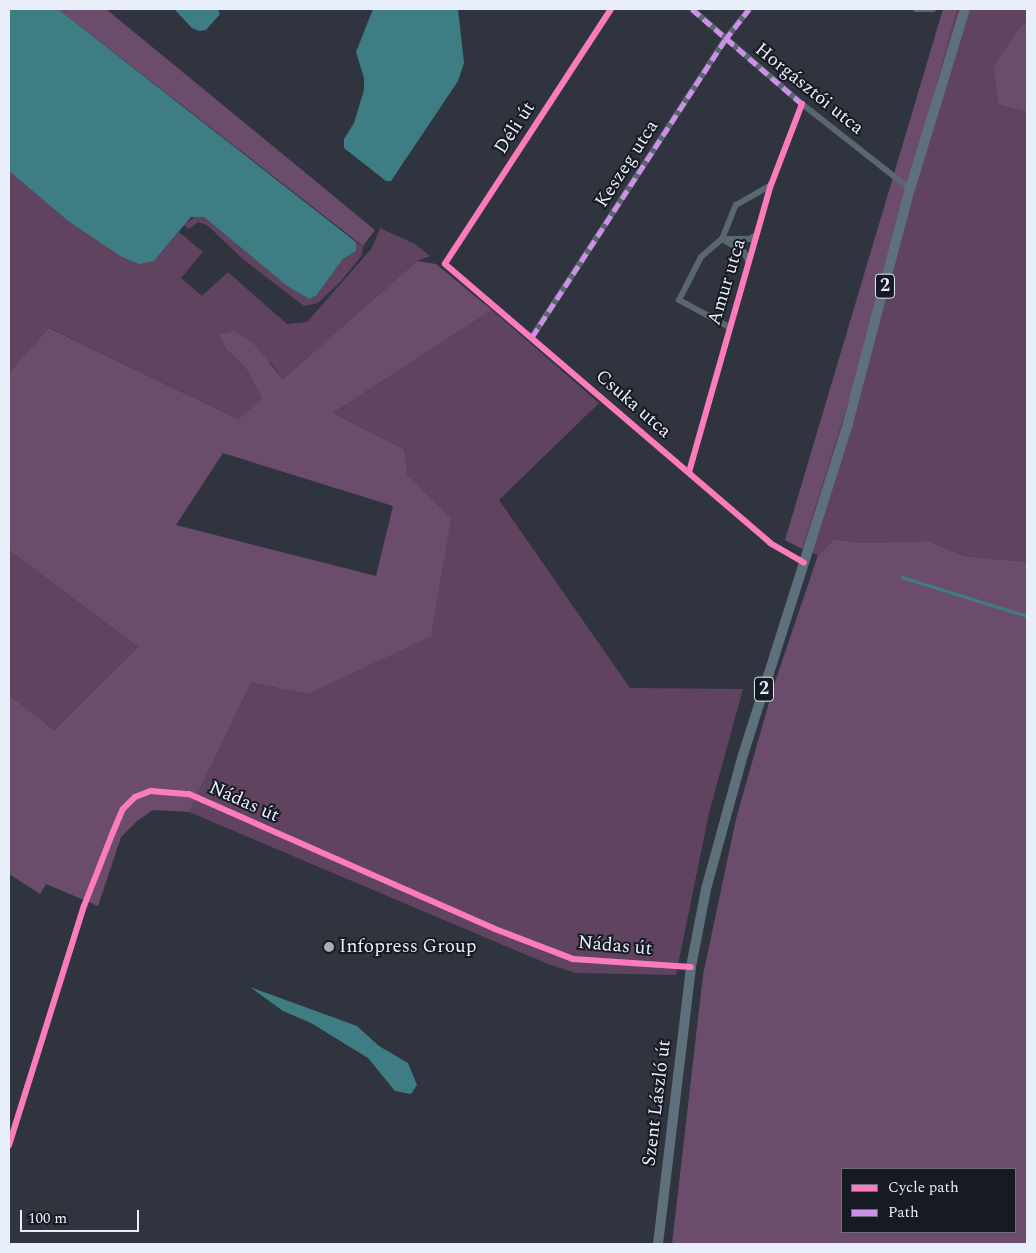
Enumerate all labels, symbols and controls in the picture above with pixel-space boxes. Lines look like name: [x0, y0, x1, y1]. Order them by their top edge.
street label: Horgásztói utca: [750, 38, 868, 140]
street label: Déli út: [490, 98, 540, 158]
street label: Keszeg utca: [590, 116, 664, 212]
street label: Amur utca: [703, 236, 751, 328]
road number: 2: [874, 270, 896, 302]
street label: Csuka utca: [591, 365, 675, 443]
road number: 2: [753, 674, 775, 704]
street label: Nádas út: [205, 776, 283, 828]
street label: Nádas út: [577, 931, 653, 961]
place label: Infopress Group: [339, 936, 476, 958]
marker: Infopress Group: [323, 941, 335, 953]
street label: Szent László út: [638, 1038, 676, 1168]
legend: [841, 1168, 1016, 1233]
text: Cycle path: [888, 1176, 959, 1199]
scale bar: [22, 1200, 141, 1232]
text: Path: [888, 1201, 919, 1224]
text: 100 m: [28, 1207, 67, 1230]

